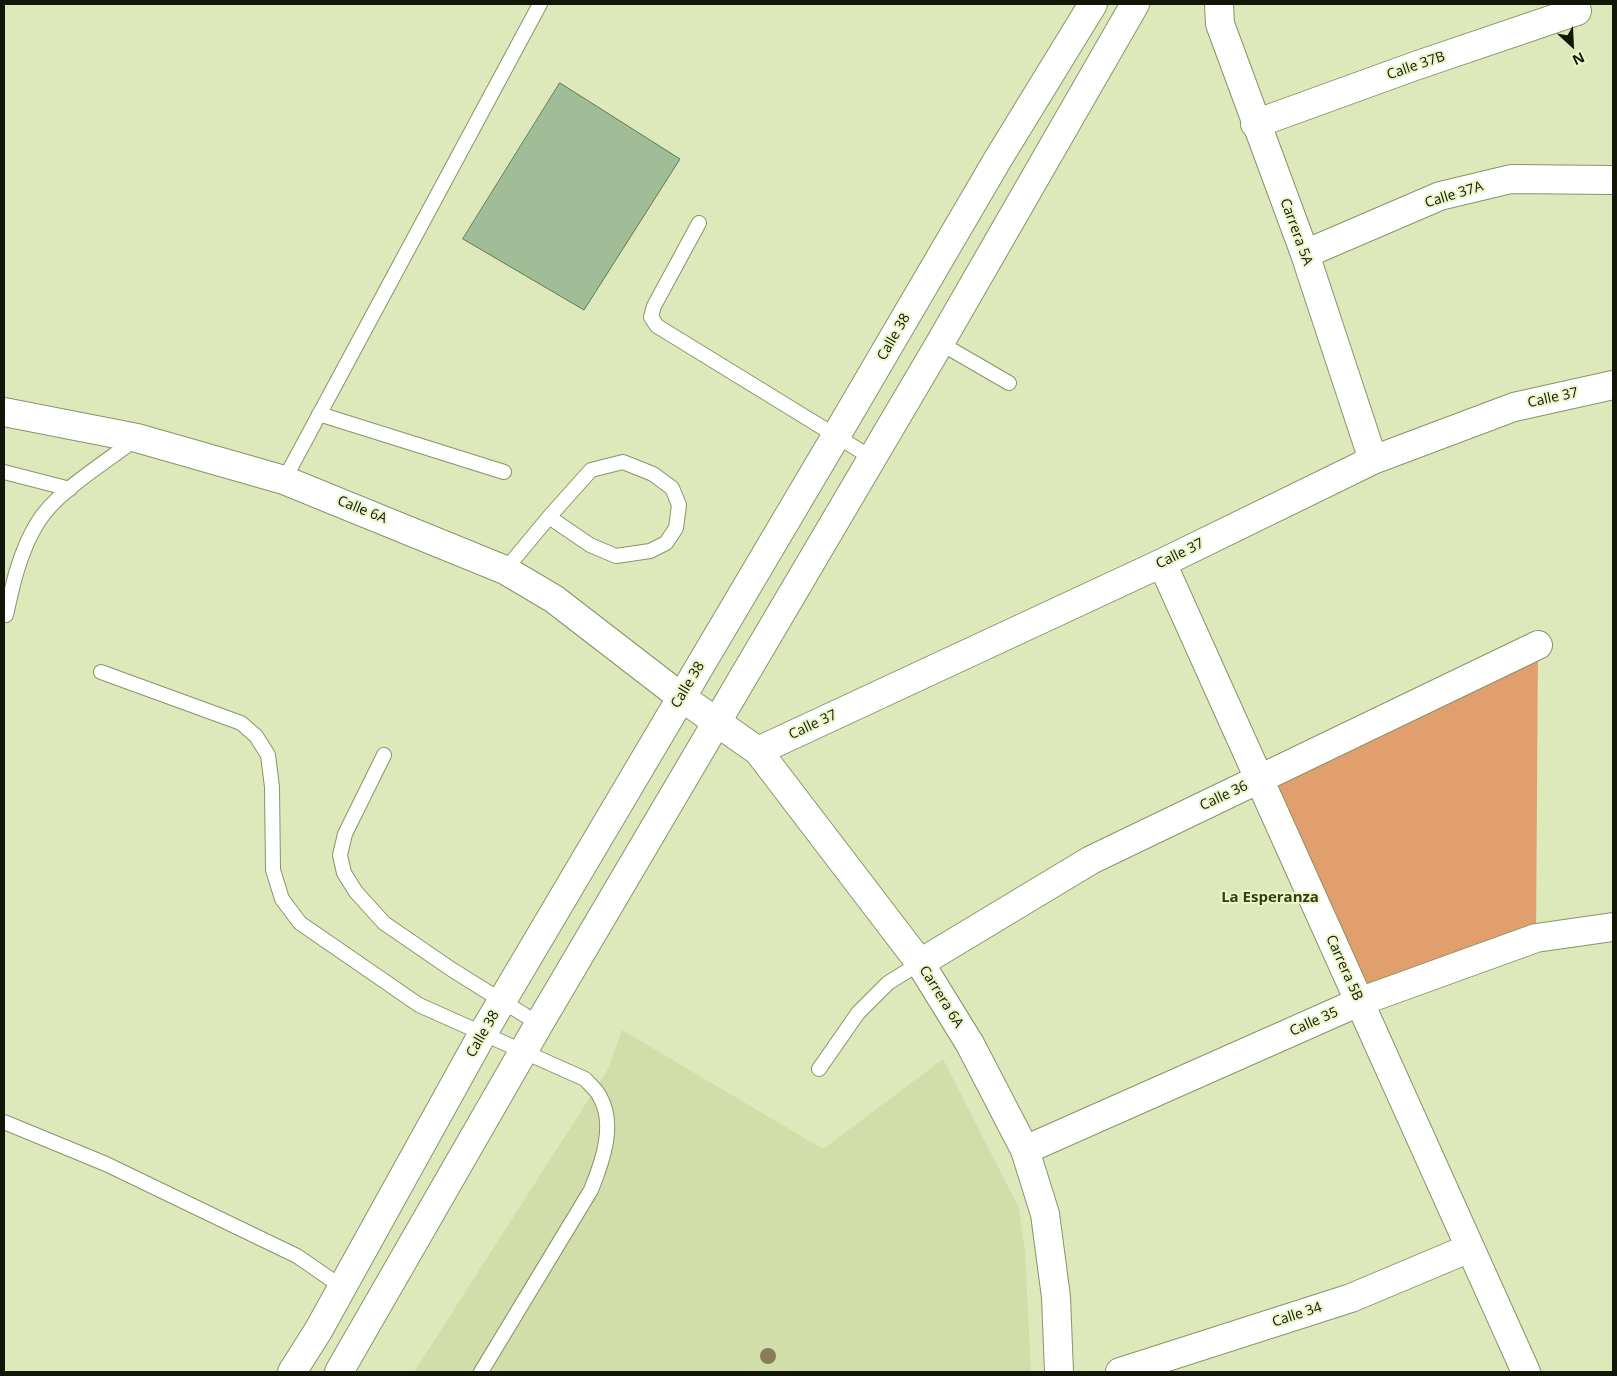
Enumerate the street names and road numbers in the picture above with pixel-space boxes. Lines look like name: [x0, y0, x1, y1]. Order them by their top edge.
street label: Calle 37B: [1385, 48, 1447, 84]
street label: Calle 37A: [1423, 178, 1485, 212]
street label: Carrera 5A: [1276, 196, 1316, 268]
street label: Calle 38: [874, 311, 914, 363]
street label: Calle 37: [1526, 384, 1580, 412]
street label: Calle 6A: [335, 492, 389, 528]
street label: Calle 37: [1153, 535, 1207, 573]
street label: Calle 38: [668, 659, 708, 711]
street label: Calle 37: [786, 707, 840, 743]
street label: Calle 36: [1197, 778, 1251, 814]
street label: Carrera 5B: [1322, 933, 1366, 1003]
street label: Carrera 6A: [915, 963, 967, 1031]
street label: Calle 35: [1287, 1004, 1341, 1040]
street label: Calle 38: [463, 1008, 503, 1060]
street label: Calle 34: [1270, 1299, 1324, 1331]

